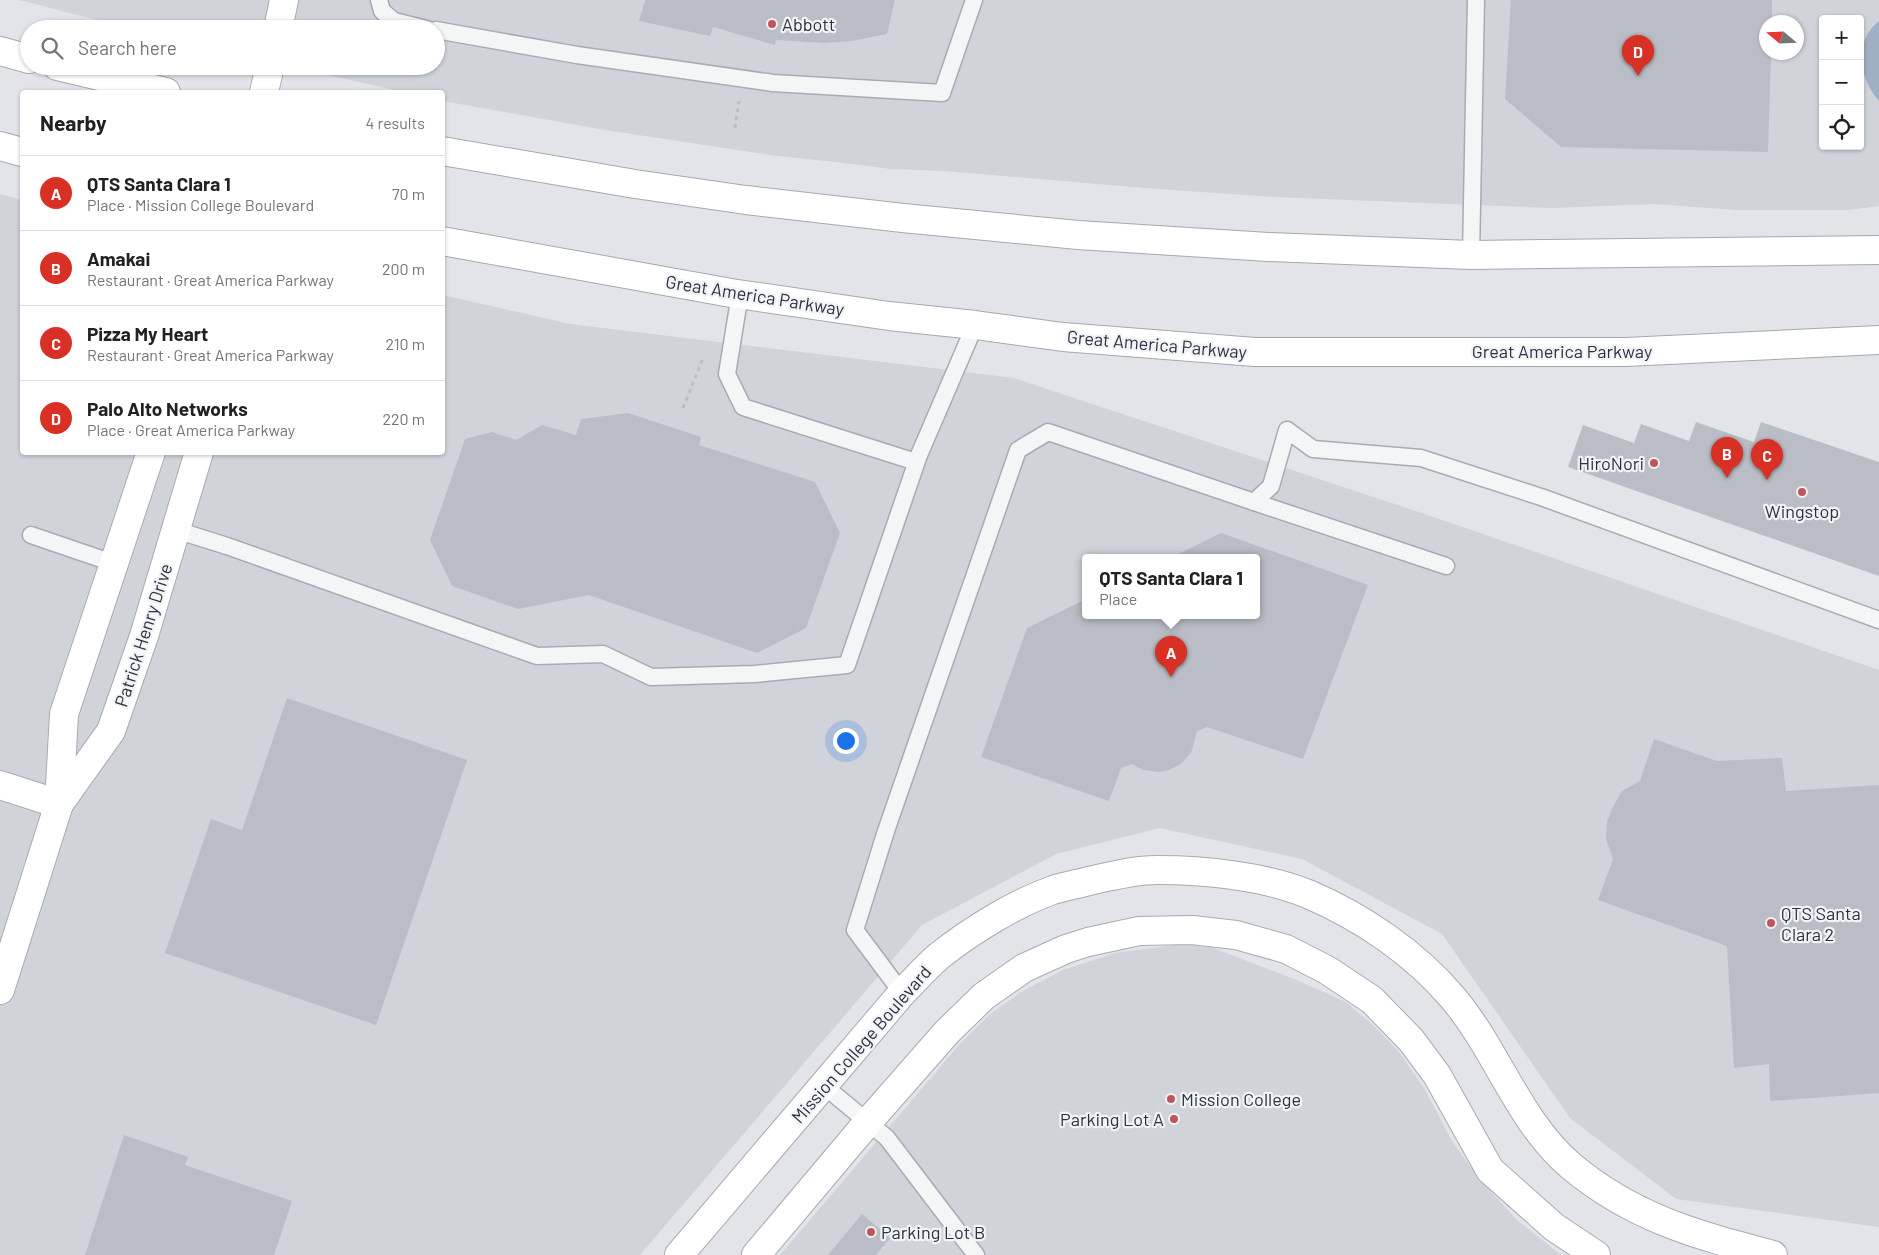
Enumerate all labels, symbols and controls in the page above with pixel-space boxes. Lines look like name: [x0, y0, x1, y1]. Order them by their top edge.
place label: Abbott: [782, 13, 835, 35]
north arrow: [1759, 15, 1804, 60]
map controls: [1819, 15, 1864, 150]
button: +: [1819, 15, 1864, 60]
marker: Abbott: [766, 18, 778, 30]
search box: [20, 20, 445, 75]
icon: search: [38, 34, 66, 62]
pin: D: [1622, 35, 1654, 76]
text: Search here: [78, 36, 177, 59]
button: −: [1819, 60, 1864, 105]
button: locate: [1819, 105, 1864, 150]
text: Nearby: [40, 110, 106, 135]
text: 4 results: [365, 113, 425, 132]
text: QTS Santa Clara 1: [87, 172, 231, 195]
text: A: [51, 184, 61, 203]
text: 70 m: [392, 184, 425, 203]
text: Place · Mission College Boulevard: [87, 195, 314, 214]
text: Amakai: [87, 247, 150, 270]
text: B: [51, 259, 61, 278]
text: 200 m: [382, 259, 425, 278]
text: Restaurant · Great America Parkway: [87, 270, 334, 289]
street label: Great America Parkway: [664, 270, 846, 320]
text: Pizza My Heart: [87, 322, 208, 345]
street label: Great America Parkway: [1066, 325, 1248, 363]
text: C: [51, 334, 61, 353]
text: 210 m: [386, 334, 425, 353]
street label: Great America Parkway: [1472, 340, 1652, 362]
text: Restaurant · Great America Parkway: [87, 345, 334, 364]
text: Palo Alto Networks: [87, 397, 248, 420]
text: D: [51, 409, 61, 428]
text: 220 m: [382, 409, 425, 428]
text: Place · Great America Parkway: [87, 420, 295, 439]
pin: B: [1711, 437, 1743, 478]
pin: C: [1751, 439, 1783, 480]
place label: HiroNori: [1578, 452, 1644, 474]
marker: HiroNori: [1648, 457, 1660, 469]
marker: Wingstop: [1796, 486, 1808, 498]
place label: Wingstop: [1765, 500, 1839, 522]
popup: [1082, 554, 1260, 619]
street label: Patrick Henry Drive: [109, 560, 177, 710]
text: QTS Santa Clara 1: [1099, 566, 1243, 589]
text: Place: [1099, 589, 1137, 608]
pin: A: [1155, 636, 1187, 677]
your location: [833, 728, 859, 754]
place label: QTS Santa Clara 2: [1781, 902, 1861, 945]
marker: QTS Santa Clara 2: [1765, 917, 1777, 929]
street label: Mission College Boulevard: [787, 961, 935, 1127]
place label: Mission College: [1181, 1088, 1301, 1110]
marker: Mission College: [1165, 1093, 1177, 1105]
place label: Parking Lot A: [1060, 1108, 1164, 1130]
marker: Parking Lot A: [1168, 1113, 1180, 1125]
place label: Parking Lot B: [881, 1221, 985, 1243]
marker: Parking Lot B: [865, 1226, 877, 1238]

